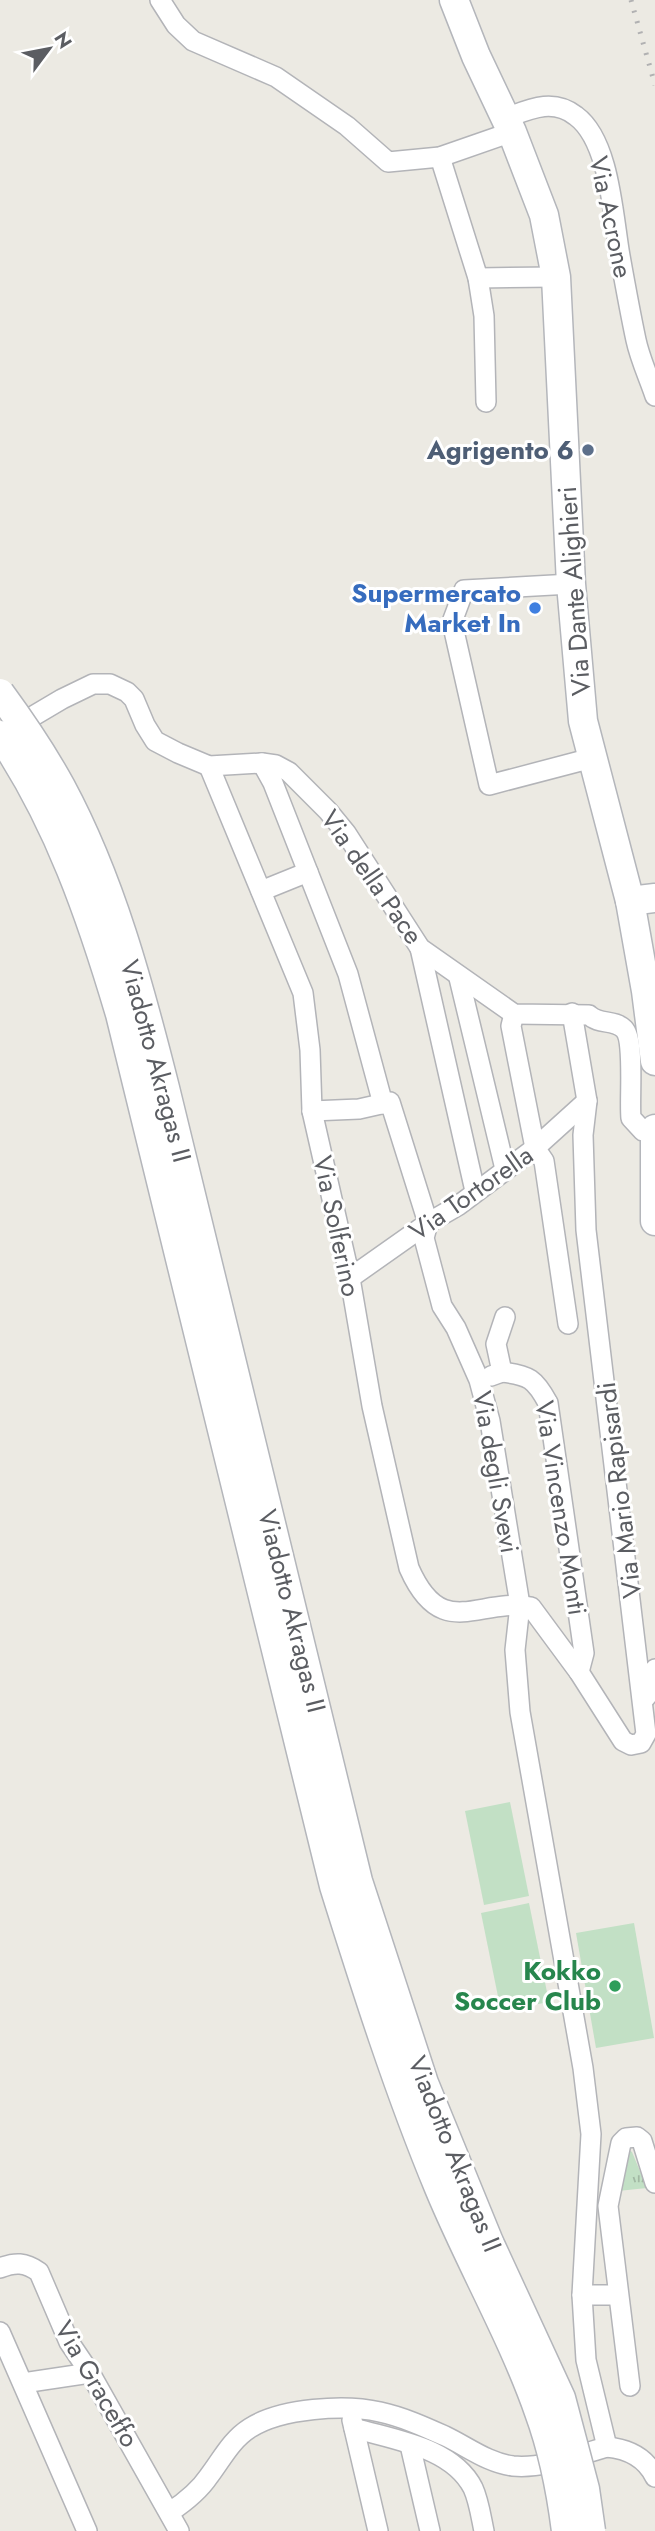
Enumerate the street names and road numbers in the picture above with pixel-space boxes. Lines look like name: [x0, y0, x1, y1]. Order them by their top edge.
street label: Via Acrone: [580, 153, 642, 281]
street label: Via Dante Alighieri: [548, 485, 600, 697]
street label: Via della Pace: [312, 802, 432, 952]
street label: Viadotto Akragas II: [111, 955, 201, 1167]
street label: Via Tortorella: [401, 1136, 541, 1250]
street label: Via Solferino: [304, 1152, 370, 1300]
street label: Via Mario Rapisardi: [587, 1380, 651, 1600]
street label: Via degli Svevi: [463, 1388, 529, 1556]
street label: Via Vincenzo Monti: [525, 1398, 597, 1618]
street label: Viadotto Akragas II: [248, 1505, 336, 1717]
street label: Viadotto Akragas II: [398, 2050, 512, 2258]
street label: Via Graceffo: [45, 2314, 149, 2454]

